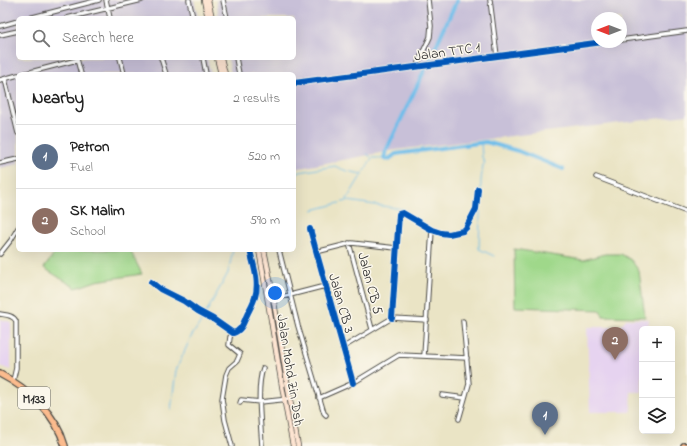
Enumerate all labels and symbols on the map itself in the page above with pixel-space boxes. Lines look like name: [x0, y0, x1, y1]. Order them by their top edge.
north arrow: [591, 12, 627, 48]
street label: Jalan TTC 1: [413, 37, 482, 68]
street label: Jalan CB 5: [351, 250, 388, 317]
street label: Jalan CB 3: [322, 271, 359, 336]
your location: [265, 283, 285, 303]
street label: Jalan Mohd Zin Dsh: [270, 313, 309, 428]
pin: 2: [602, 327, 628, 360]
road number: M133: [18, 387, 50, 409]
pin: 1: [532, 402, 558, 435]

